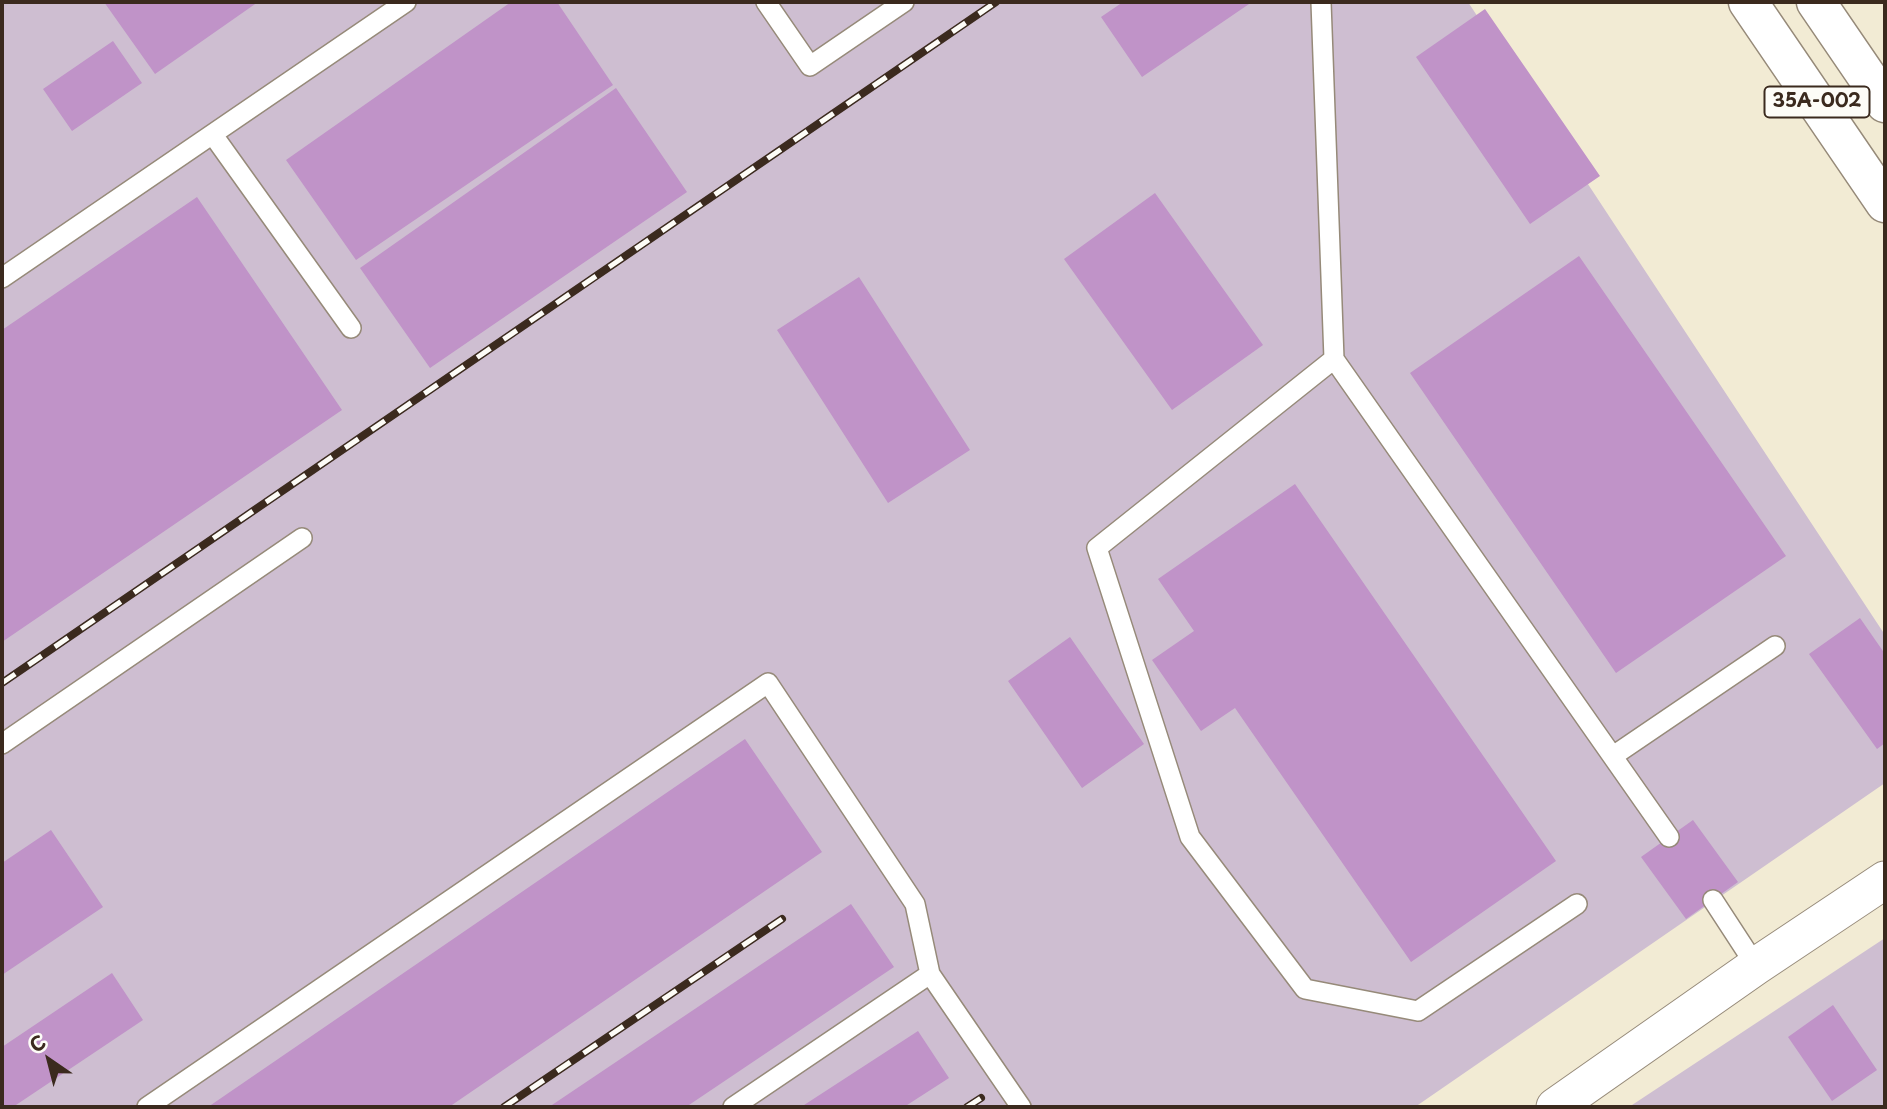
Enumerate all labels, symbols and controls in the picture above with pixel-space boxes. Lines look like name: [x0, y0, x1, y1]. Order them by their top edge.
road number: 35А-002: [1764, 86, 1870, 118]
north arrow: [14, 1025, 84, 1095]
text: С: [23, 1027, 51, 1058]

